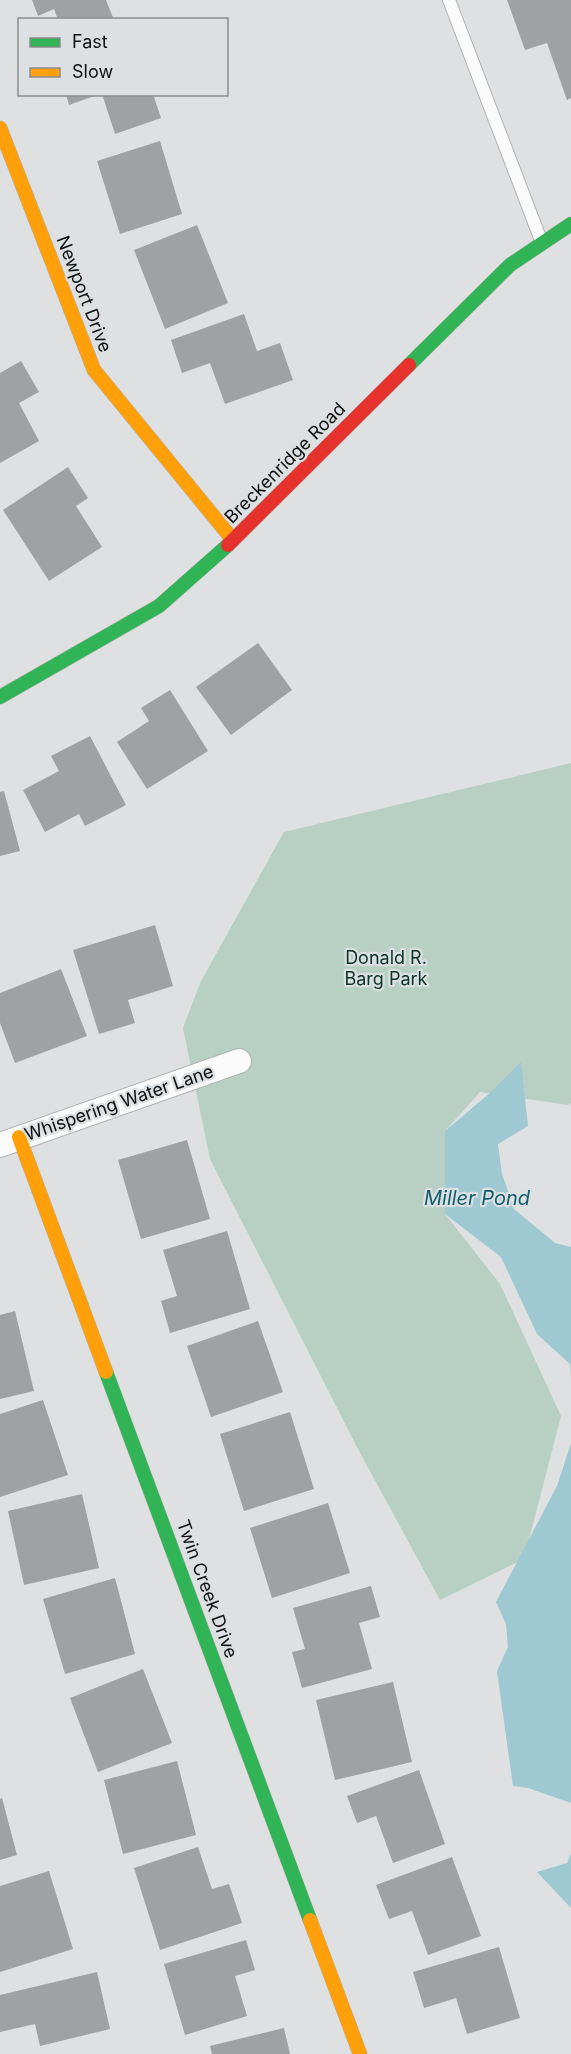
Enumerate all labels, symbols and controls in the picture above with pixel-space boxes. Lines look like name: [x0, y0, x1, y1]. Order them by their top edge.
legend: [18, 18, 228, 96]
text: Fast: [72, 31, 108, 52]
text: Slow: [72, 61, 113, 82]
street label: Newport Drive: [53, 233, 116, 355]
street label: Breckenridge Road: [220, 398, 349, 527]
park label: Donald R. Barg Park: [344, 947, 428, 989]
street label: Whispering Water Lane: [22, 1060, 216, 1145]
water label: Miller Pond: [424, 1186, 531, 1210]
street label: Twin Creek Drive: [173, 1517, 242, 1661]

